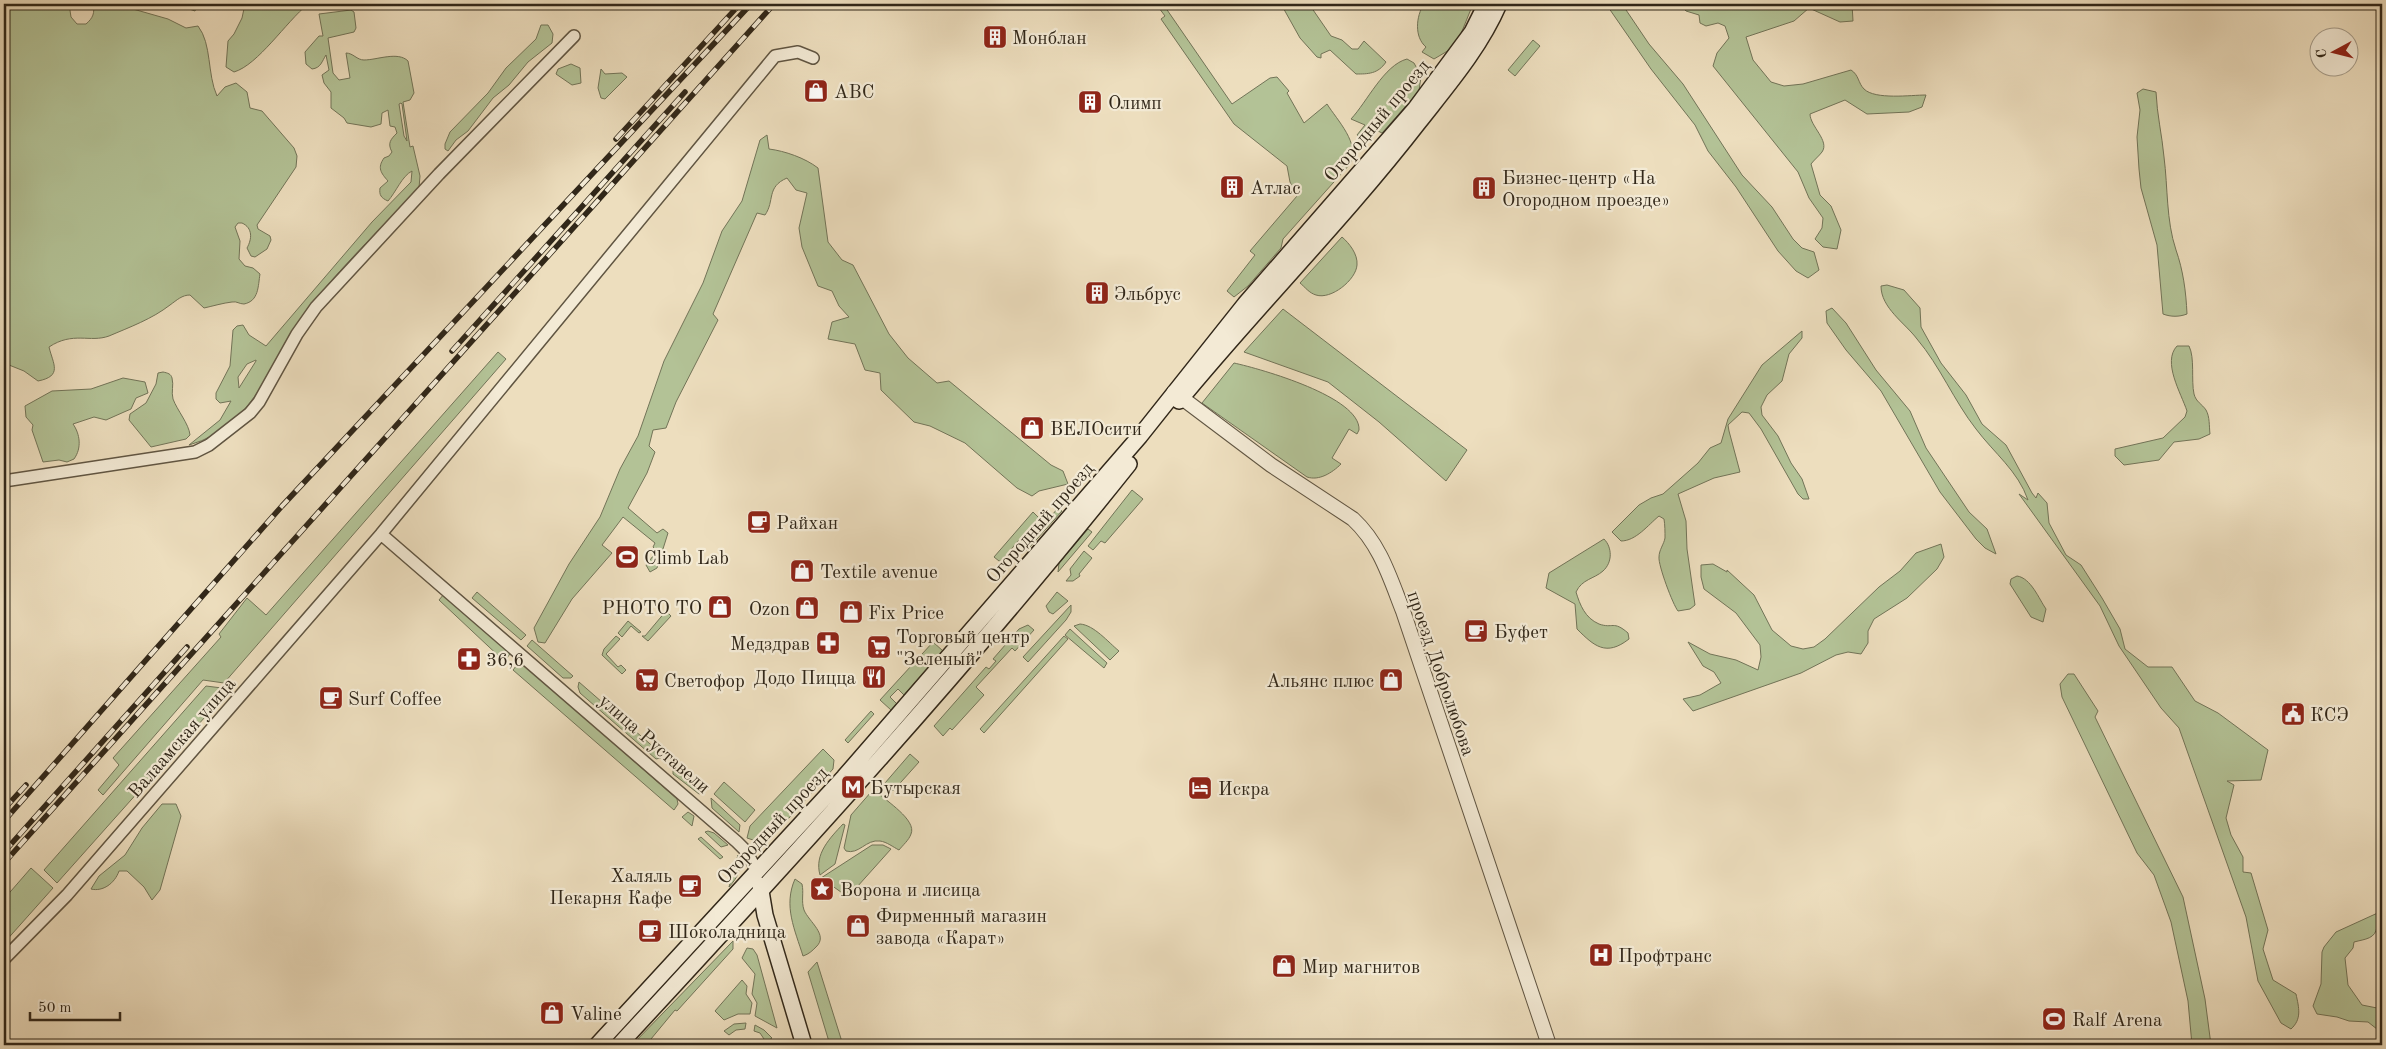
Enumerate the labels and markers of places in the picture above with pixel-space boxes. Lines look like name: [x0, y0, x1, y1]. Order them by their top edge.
building icon: Монблан: [982, 24, 1008, 50]
place label: Монблан: [1012, 30, 1087, 49]
shop icon: ABC: [803, 78, 829, 104]
place label: ABC: [834, 84, 874, 103]
building icon: Олимп: [1077, 89, 1103, 115]
place label: Олимп: [1108, 95, 1162, 114]
place label: Бизнес-центр «На Огородном проезде»: [1502, 170, 1670, 211]
building icon: Атлас: [1219, 174, 1245, 200]
building icon: Бизнес-центр «На Огородном проезде»: [1471, 175, 1497, 201]
place label: Атлас: [1250, 180, 1300, 199]
building icon: Эльбрус: [1084, 280, 1110, 306]
place label: Эльбрус: [1114, 286, 1181, 305]
shop icon: ВЕЛОсити: [1019, 415, 1045, 441]
place label: ВЕЛОсити: [1050, 421, 1142, 440]
cafe icon: Райхан: [746, 509, 772, 535]
place label: Райхан: [776, 515, 838, 534]
sports icon: Climb Lab: [614, 544, 640, 570]
place label: Climb Lab: [644, 550, 729, 569]
shop icon: Textile avenue: [789, 558, 815, 584]
place label: Textile avenue: [820, 564, 938, 583]
shop icon: PHOTO TO: [707, 594, 733, 620]
shop icon: Ozon: [794, 595, 820, 621]
shop icon: Fix Price: [838, 599, 864, 625]
place label: PHOTO TO: [602, 600, 702, 619]
place label: Ozon: [749, 601, 790, 620]
place label: Fix Price: [868, 605, 944, 624]
cafe icon: Буфет: [1463, 618, 1489, 644]
place label: Буфет: [1494, 624, 1548, 643]
place label: Торговый центр "Зеленый": [896, 629, 1030, 670]
pharmacy icon: Медздрав: [815, 630, 841, 656]
supermarket icon: Торговый центр "Зеленый": [866, 634, 892, 660]
place label: Медздрав: [730, 636, 810, 655]
pharmacy icon: 36,6: [456, 646, 482, 672]
place label: 36,6: [486, 652, 524, 671]
restaurant icon: Додо Пицца: [861, 664, 887, 690]
supermarket icon: Светофор: [634, 667, 660, 693]
shop icon: Альянс плюс: [1378, 667, 1404, 693]
place label: Додо Пицца: [754, 670, 857, 689]
place label: Светофор: [664, 673, 745, 692]
place label: Альянс плюс: [1266, 673, 1374, 692]
cafe icon: Surf Coffee: [318, 685, 344, 711]
place label: Surf Coffee: [348, 691, 441, 710]
public building icon: КСЭ: [2280, 701, 2306, 727]
place label: КСЭ: [2310, 707, 2349, 726]
metro station icon: Бутырская: [840, 774, 866, 800]
hotel icon: Искра: [1187, 775, 1213, 801]
place label: Бутырская: [870, 780, 961, 799]
place label: Искра: [1218, 781, 1270, 800]
place label: Халяль Пекарня Кафе: [549, 868, 672, 909]
cafe icon: Халяль Пекарня Кафе: [677, 873, 703, 899]
place icon: Ворона и лисица: [809, 876, 835, 902]
place label: Ворона и лисица: [840, 882, 981, 901]
place label: Фирменный магазин завода «Карат»: [876, 908, 1047, 949]
shop icon: Фирменный магазин завода «Карат»: [845, 913, 871, 939]
cafe icon: Шоколадница: [637, 918, 663, 944]
place label: Шоколадница: [668, 924, 787, 943]
hospital icon: Профтранс: [1588, 942, 1614, 968]
place label: Профтранс: [1618, 948, 1712, 967]
shop icon: Мир магнитов: [1271, 953, 1297, 979]
place label: Мир магнитов: [1302, 959, 1420, 978]
shop icon: Valine: [539, 1000, 565, 1026]
place label: Valine: [570, 1006, 622, 1025]
sports icon: Ralf Arena: [2041, 1006, 2067, 1032]
place label: Ralf Arena: [2072, 1012, 2163, 1031]

